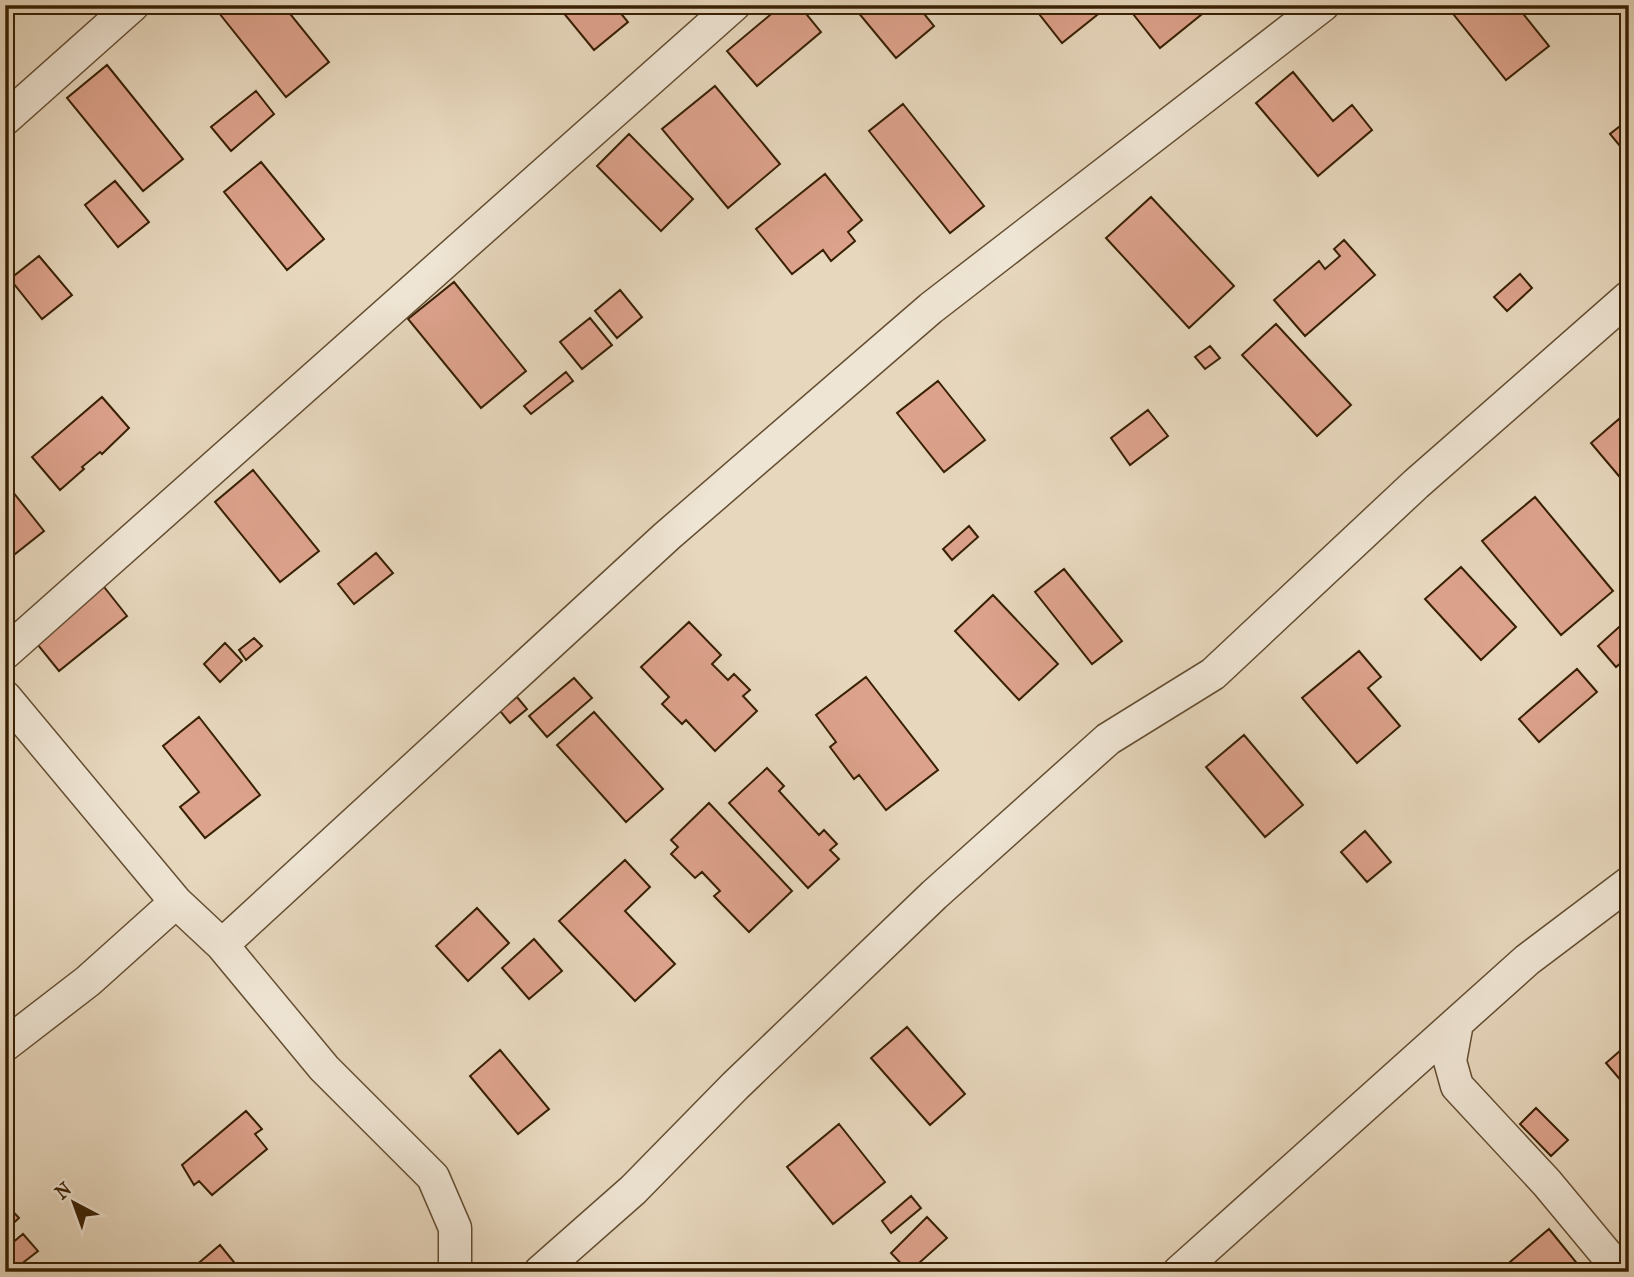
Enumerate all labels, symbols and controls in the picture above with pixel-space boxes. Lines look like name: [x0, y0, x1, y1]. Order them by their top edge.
north arrow: [38, 1168, 108, 1238]
text: N: [51, 1178, 77, 1204]

